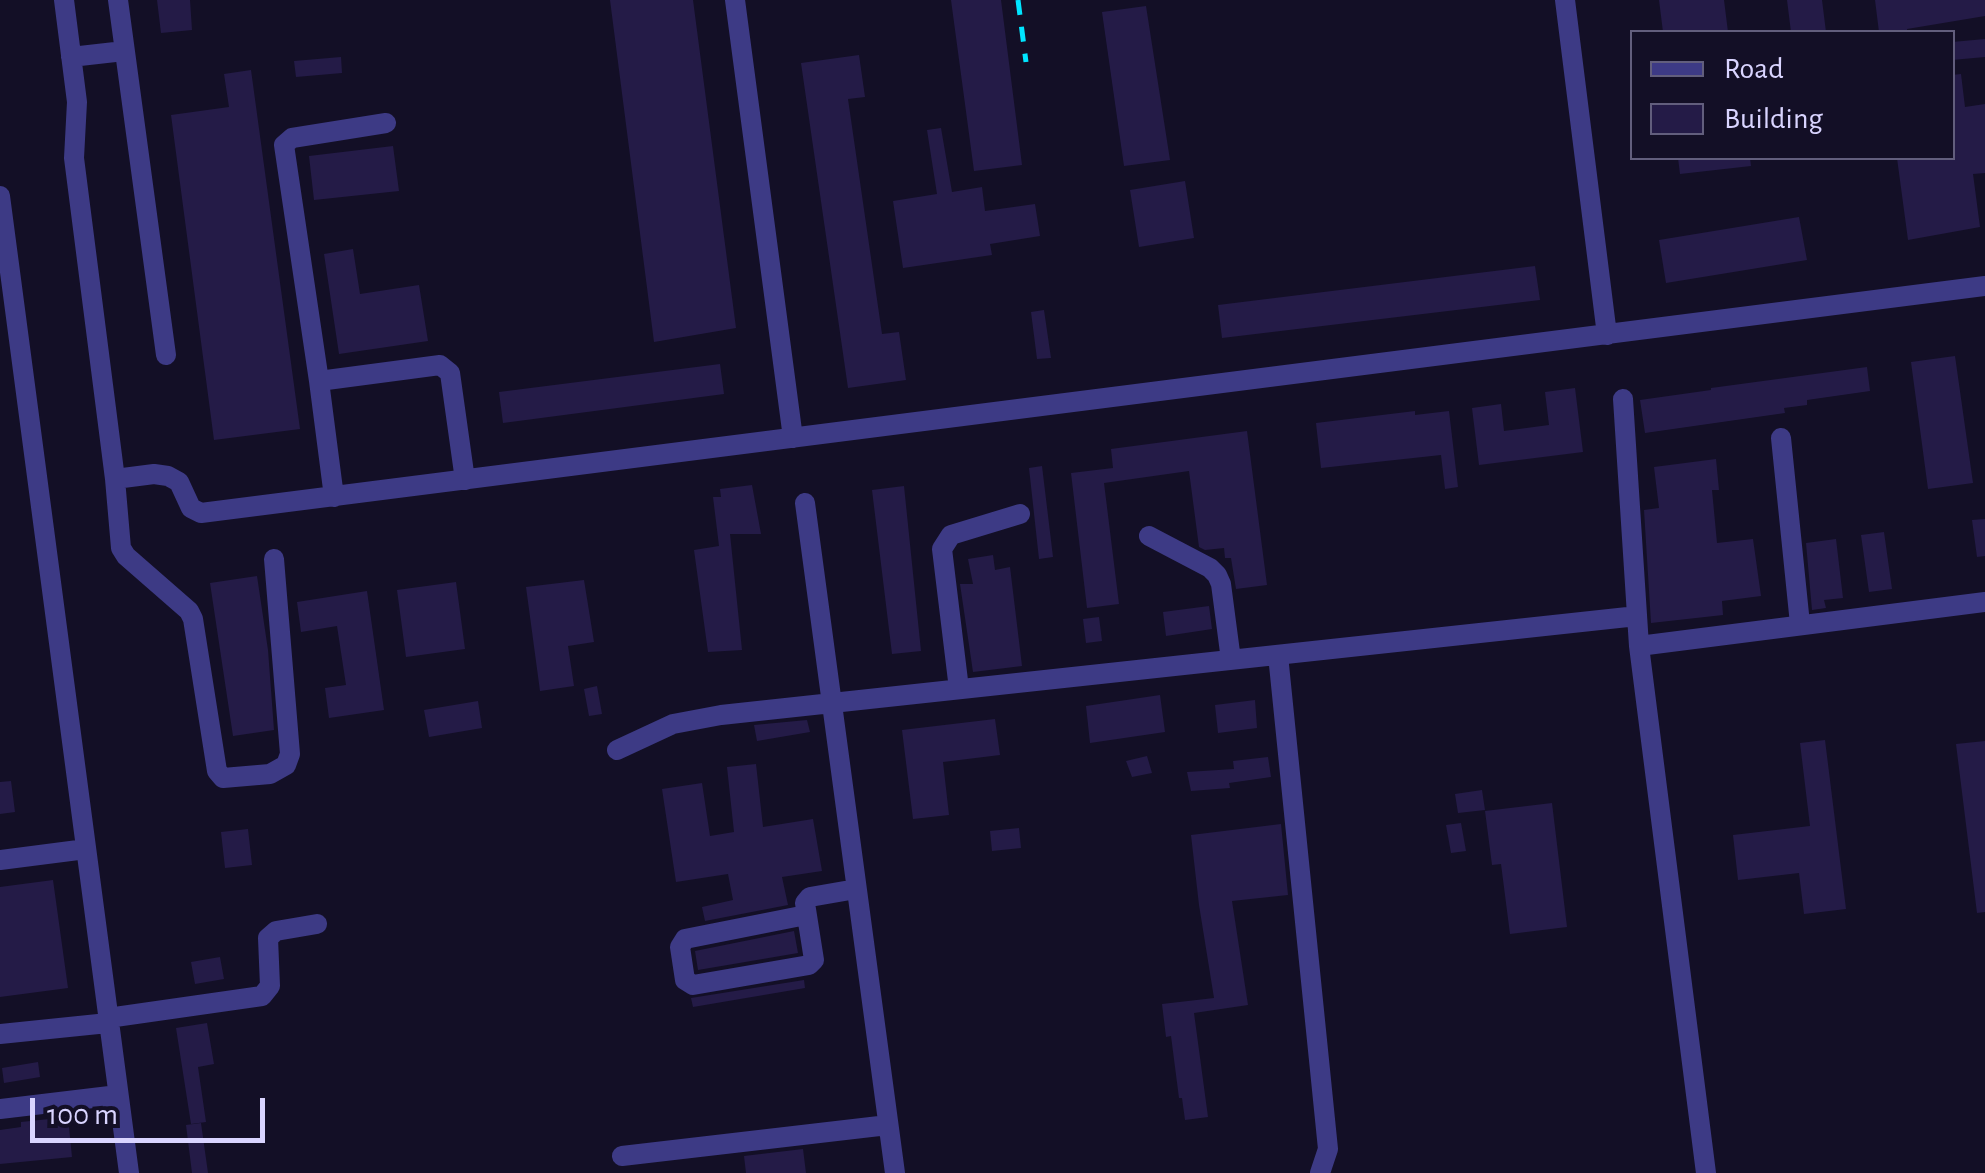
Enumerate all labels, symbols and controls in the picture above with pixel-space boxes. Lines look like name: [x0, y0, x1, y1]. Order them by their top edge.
legend: [1630, 30, 1955, 160]
text: Road: [1724, 54, 1784, 84]
text: Building: [1724, 104, 1823, 134]
scale bar: [35, 1078, 270, 1140]
text: 100 m: [47, 1100, 118, 1130]

